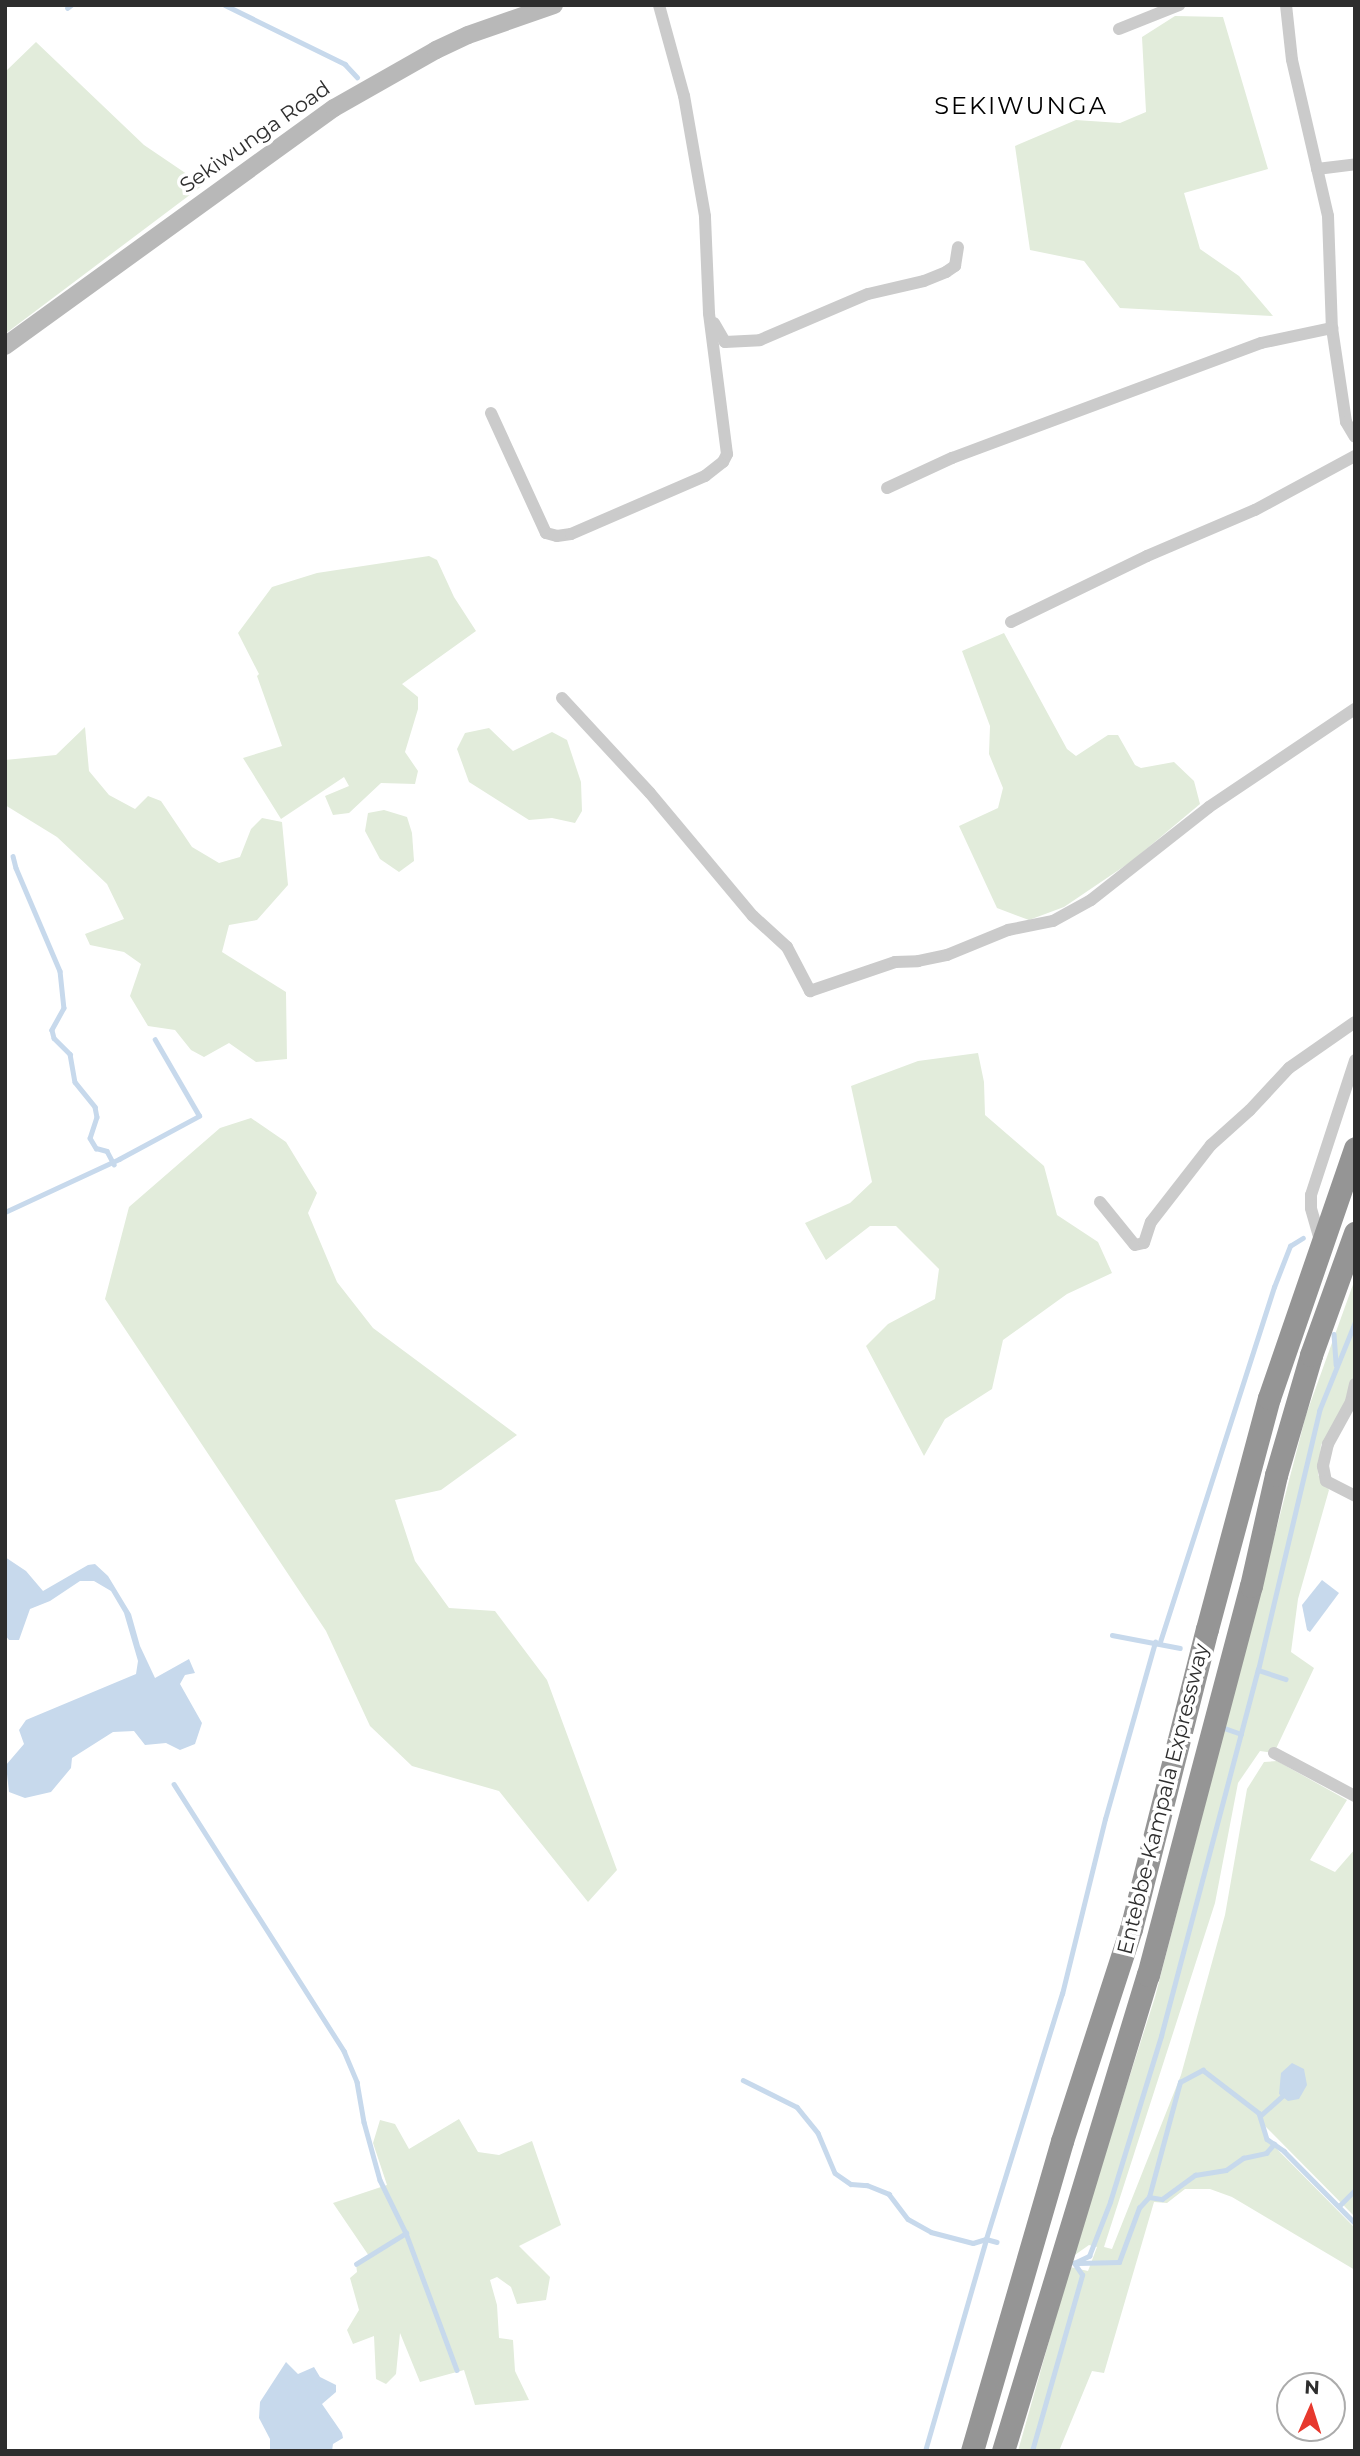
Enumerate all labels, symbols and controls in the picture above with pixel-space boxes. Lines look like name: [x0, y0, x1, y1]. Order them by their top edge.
street label: Sekiwunga Road: [175, 76, 335, 198]
district label: SEKIWUNGA: [935, 92, 1107, 120]
street label: Entebbe-Kampala Expressway: [1112, 1641, 1214, 1957]
north arrow: [1276, 2372, 1346, 2442]
text: N: [1304, 2376, 1320, 2399]

